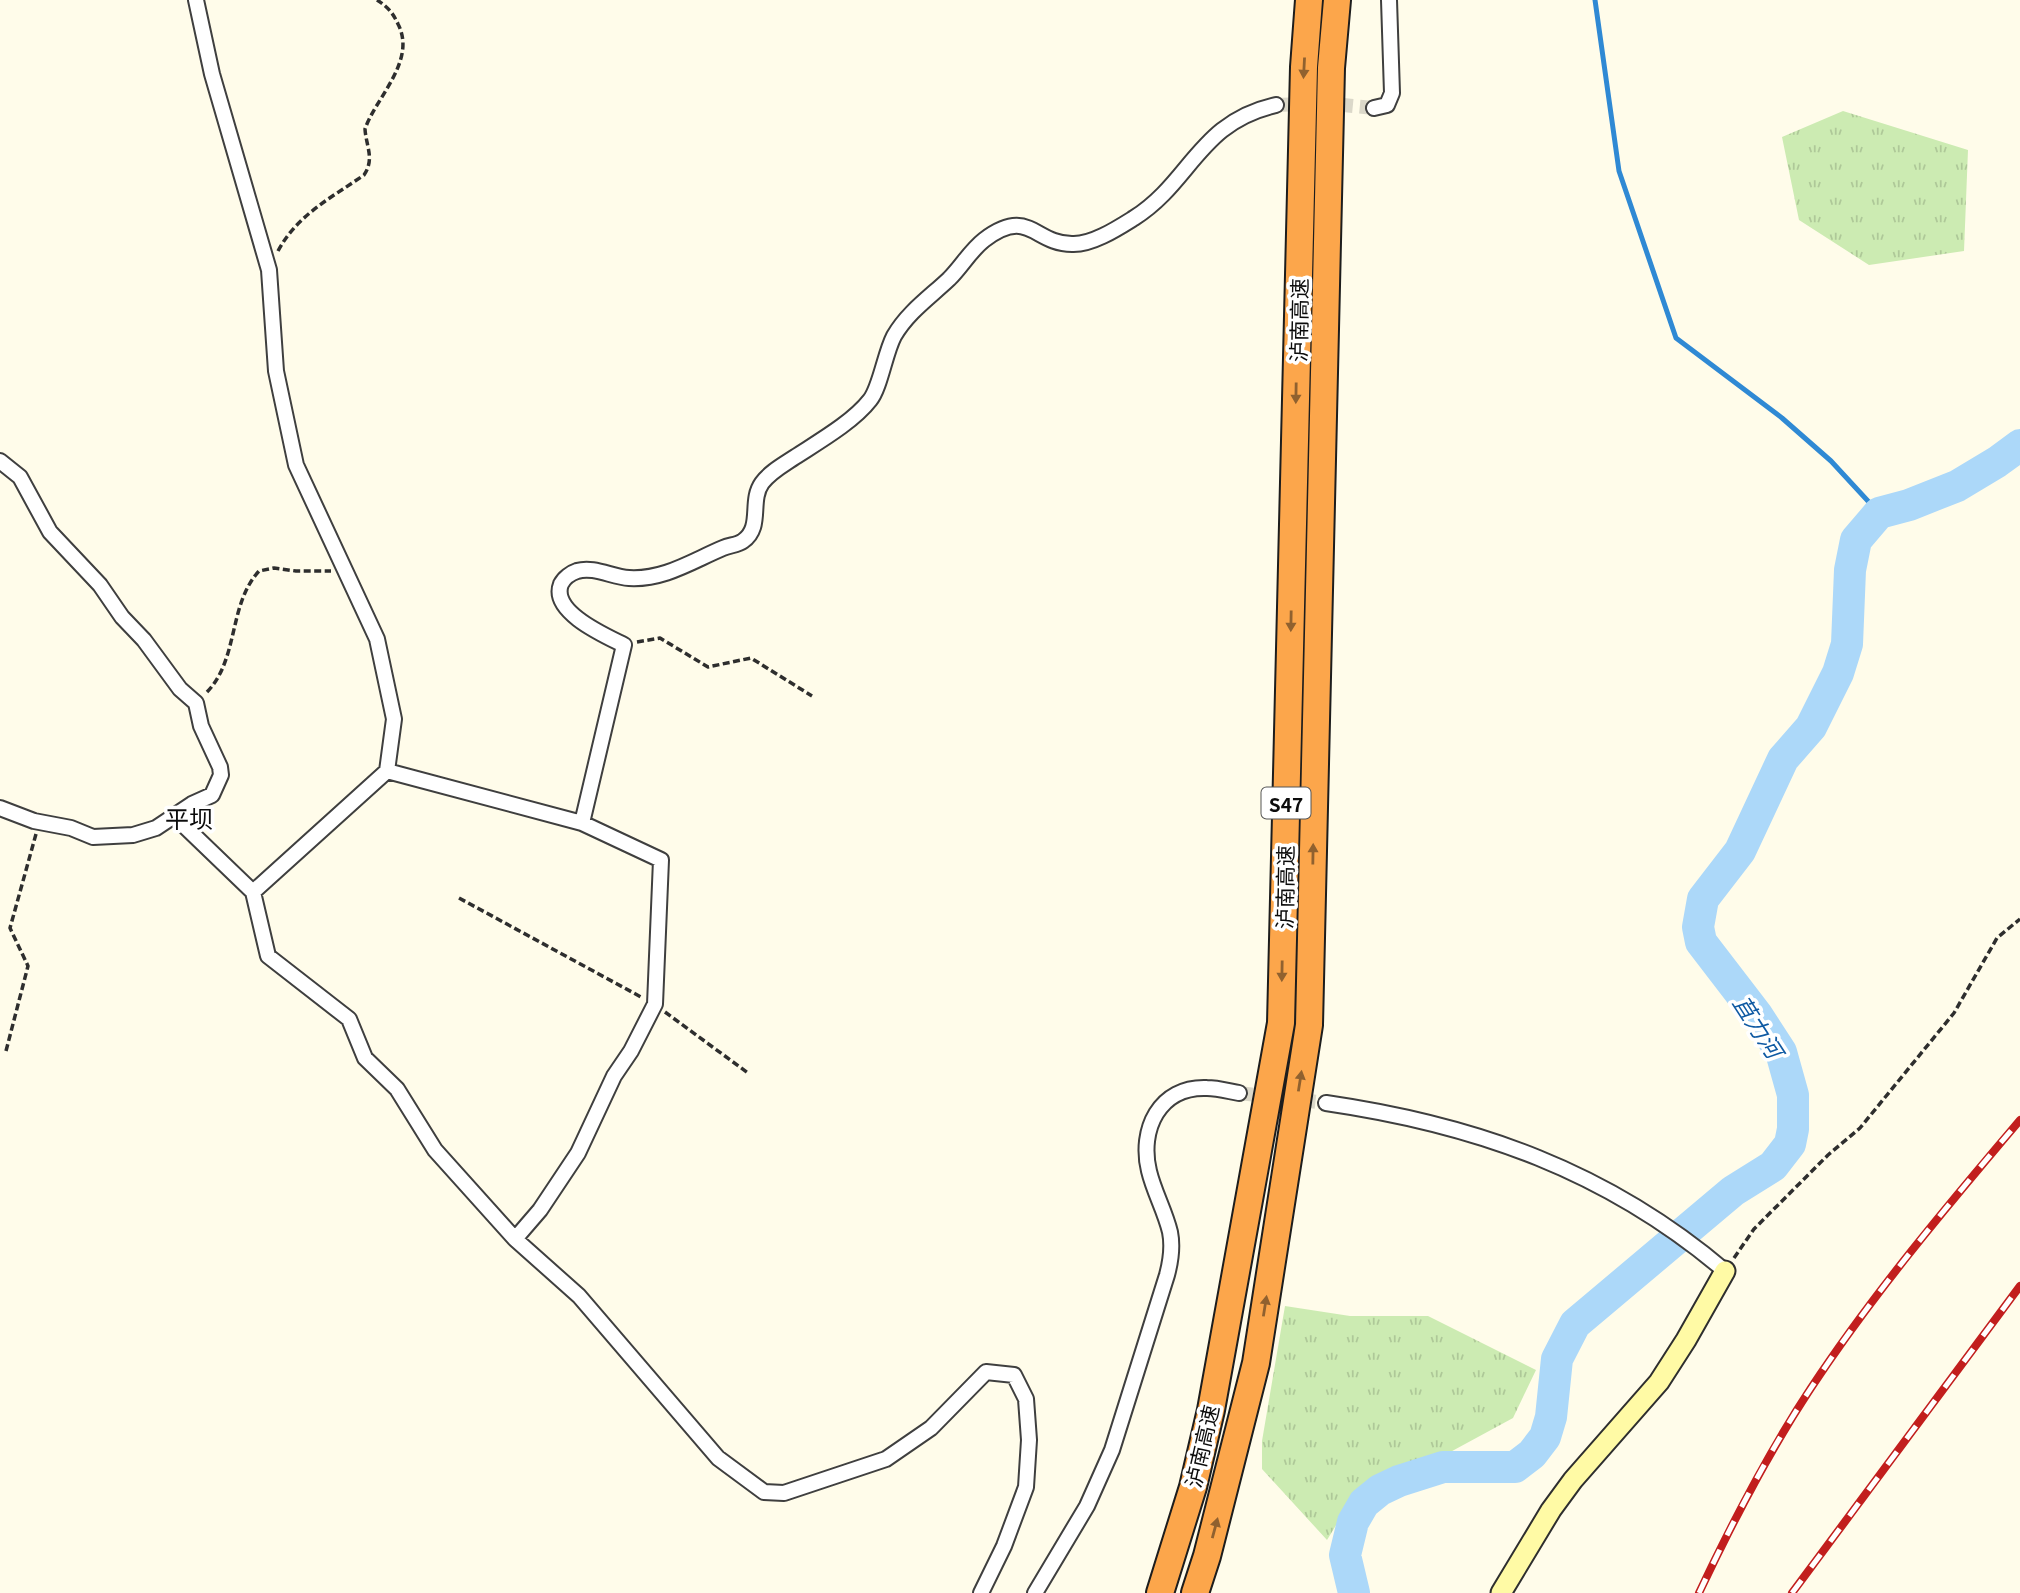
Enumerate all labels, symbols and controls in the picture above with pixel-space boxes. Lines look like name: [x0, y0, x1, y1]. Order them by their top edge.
one-way arrow: [1299, 57, 1310, 79]
street label: 泸南高速: [1282, 278, 1314, 362]
one-way arrow: [1290, 383, 1302, 405]
one-way arrow: [1285, 610, 1296, 632]
road number: S47: [1262, 788, 1310, 818]
district label: 平坝: [165, 800, 213, 835]
one-way arrow: [1307, 843, 1318, 865]
street label: 泸南高速: [1268, 845, 1300, 929]
one-way arrow: [1276, 960, 1288, 982]
water label: 苴力河: [1726, 988, 1794, 1068]
one-way arrow: [1295, 1070, 1306, 1092]
one-way arrow: [1260, 1295, 1271, 1317]
street label: 泸南高速: [1177, 1402, 1225, 1490]
one-way arrow: [1210, 1516, 1221, 1538]

